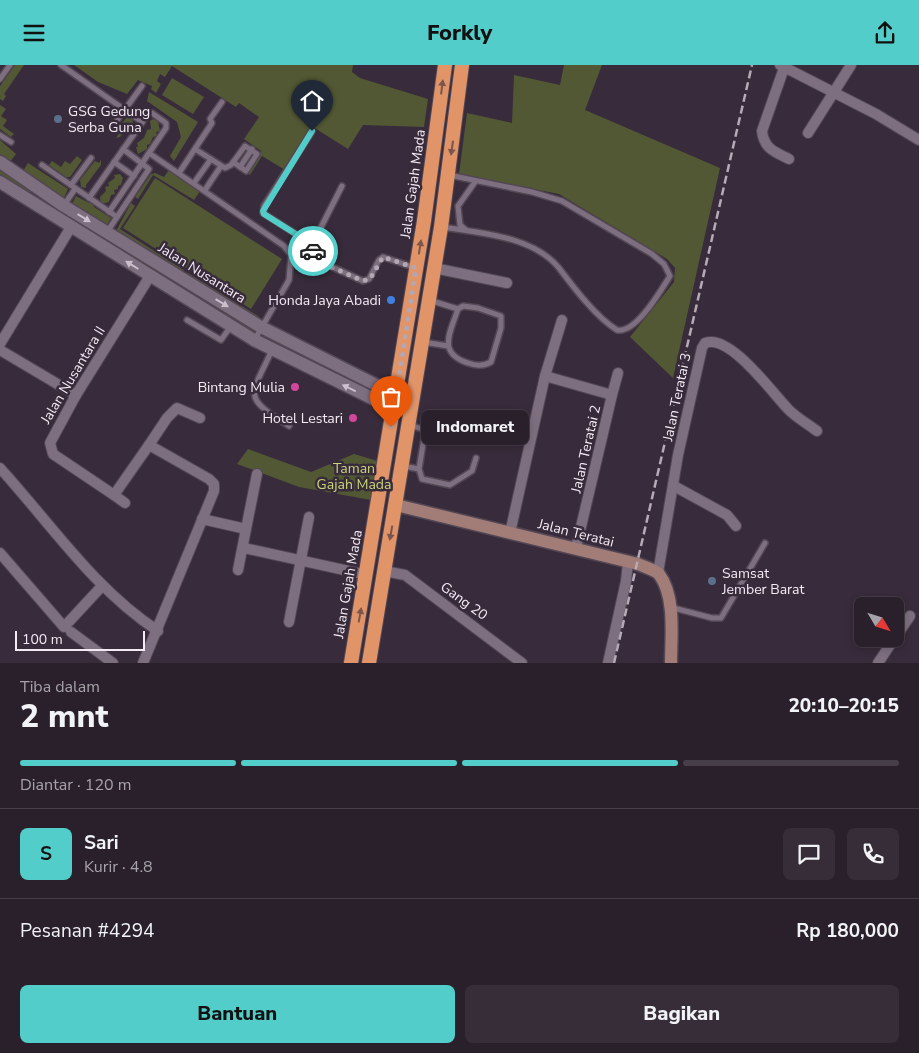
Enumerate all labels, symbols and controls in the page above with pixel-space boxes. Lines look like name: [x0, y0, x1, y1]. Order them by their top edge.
text: Forkly: [427, 18, 492, 48]
icon: menu: [20, 19, 48, 47]
icon: share: [871, 19, 899, 47]
one-way arrow: [439, 78, 447, 94]
pin: [291, 80, 333, 131]
icon: home: [298, 87, 326, 115]
place label: GSG Gedung Serba Guna: [68, 102, 150, 137]
marker: GSG Gedung Serba Guna: [52, 113, 64, 125]
street label: Jalan Gajah Mada: [396, 128, 430, 241]
one-way arrow: [448, 140, 456, 156]
one-way arrow: [77, 214, 90, 223]
courier: [288, 226, 338, 276]
icon: car: [299, 237, 327, 265]
street label: Jalan Nusantara: [154, 238, 249, 308]
one-way arrow: [416, 239, 424, 255]
one-way arrow: [126, 260, 139, 269]
place label: Honda Jaya Abadi: [268, 291, 381, 310]
marker: Honda Jaya Abadi: [385, 294, 397, 306]
one-way arrow: [216, 299, 229, 308]
street label: Jalan Nusantara II: [36, 323, 110, 428]
street label: Jalan Teratai 3: [658, 351, 696, 444]
pin: [370, 376, 412, 427]
place label: Bintang Mulia: [198, 378, 285, 397]
marker: Bintang Mulia: [289, 381, 301, 393]
icon: bag: [377, 383, 405, 411]
one-way arrow: [342, 384, 357, 392]
street label: Jalan Teratai 2: [566, 403, 605, 496]
place label: Hotel Lestari: [262, 409, 343, 428]
callout: Indomaret: [421, 409, 528, 445]
marker: Hotel Lestari: [347, 412, 359, 424]
text: Indomaret: [436, 416, 514, 438]
park label: Taman Gajah Mada: [317, 459, 391, 494]
street label: Jalan Teratai: [535, 514, 616, 552]
one-way arrow: [386, 526, 394, 542]
street label: Jalan Gajah Mada: [329, 528, 367, 641]
place label: Samsat Jember Barat: [721, 564, 804, 599]
marker: Samsat Jember Barat: [706, 575, 718, 587]
street label: Gang 20: [437, 577, 491, 625]
north arrow: [854, 597, 904, 647]
map controls: [854, 597, 904, 647]
one-way arrow: [356, 607, 364, 623]
scale bar: [15, 628, 145, 651]
text: 100 m: [22, 630, 63, 649]
text: Tiba dalam: [20, 676, 100, 698]
text: 20:10–20:15: [788, 693, 899, 719]
text: 2 mnt: [20, 695, 109, 738]
text: Diantar · 120 m: [20, 774, 131, 796]
button: chat: [783, 828, 835, 880]
button: phone: [847, 828, 899, 880]
text: Sari: [84, 830, 119, 856]
text: S: [40, 841, 52, 867]
text: Kurir · 4.8: [84, 856, 153, 878]
text: Pesanan #4294: [20, 918, 154, 944]
text: Rp 180,000: [796, 918, 899, 944]
button: Bantuan: [20, 985, 455, 1043]
button: Bagikan: [465, 985, 899, 1043]

